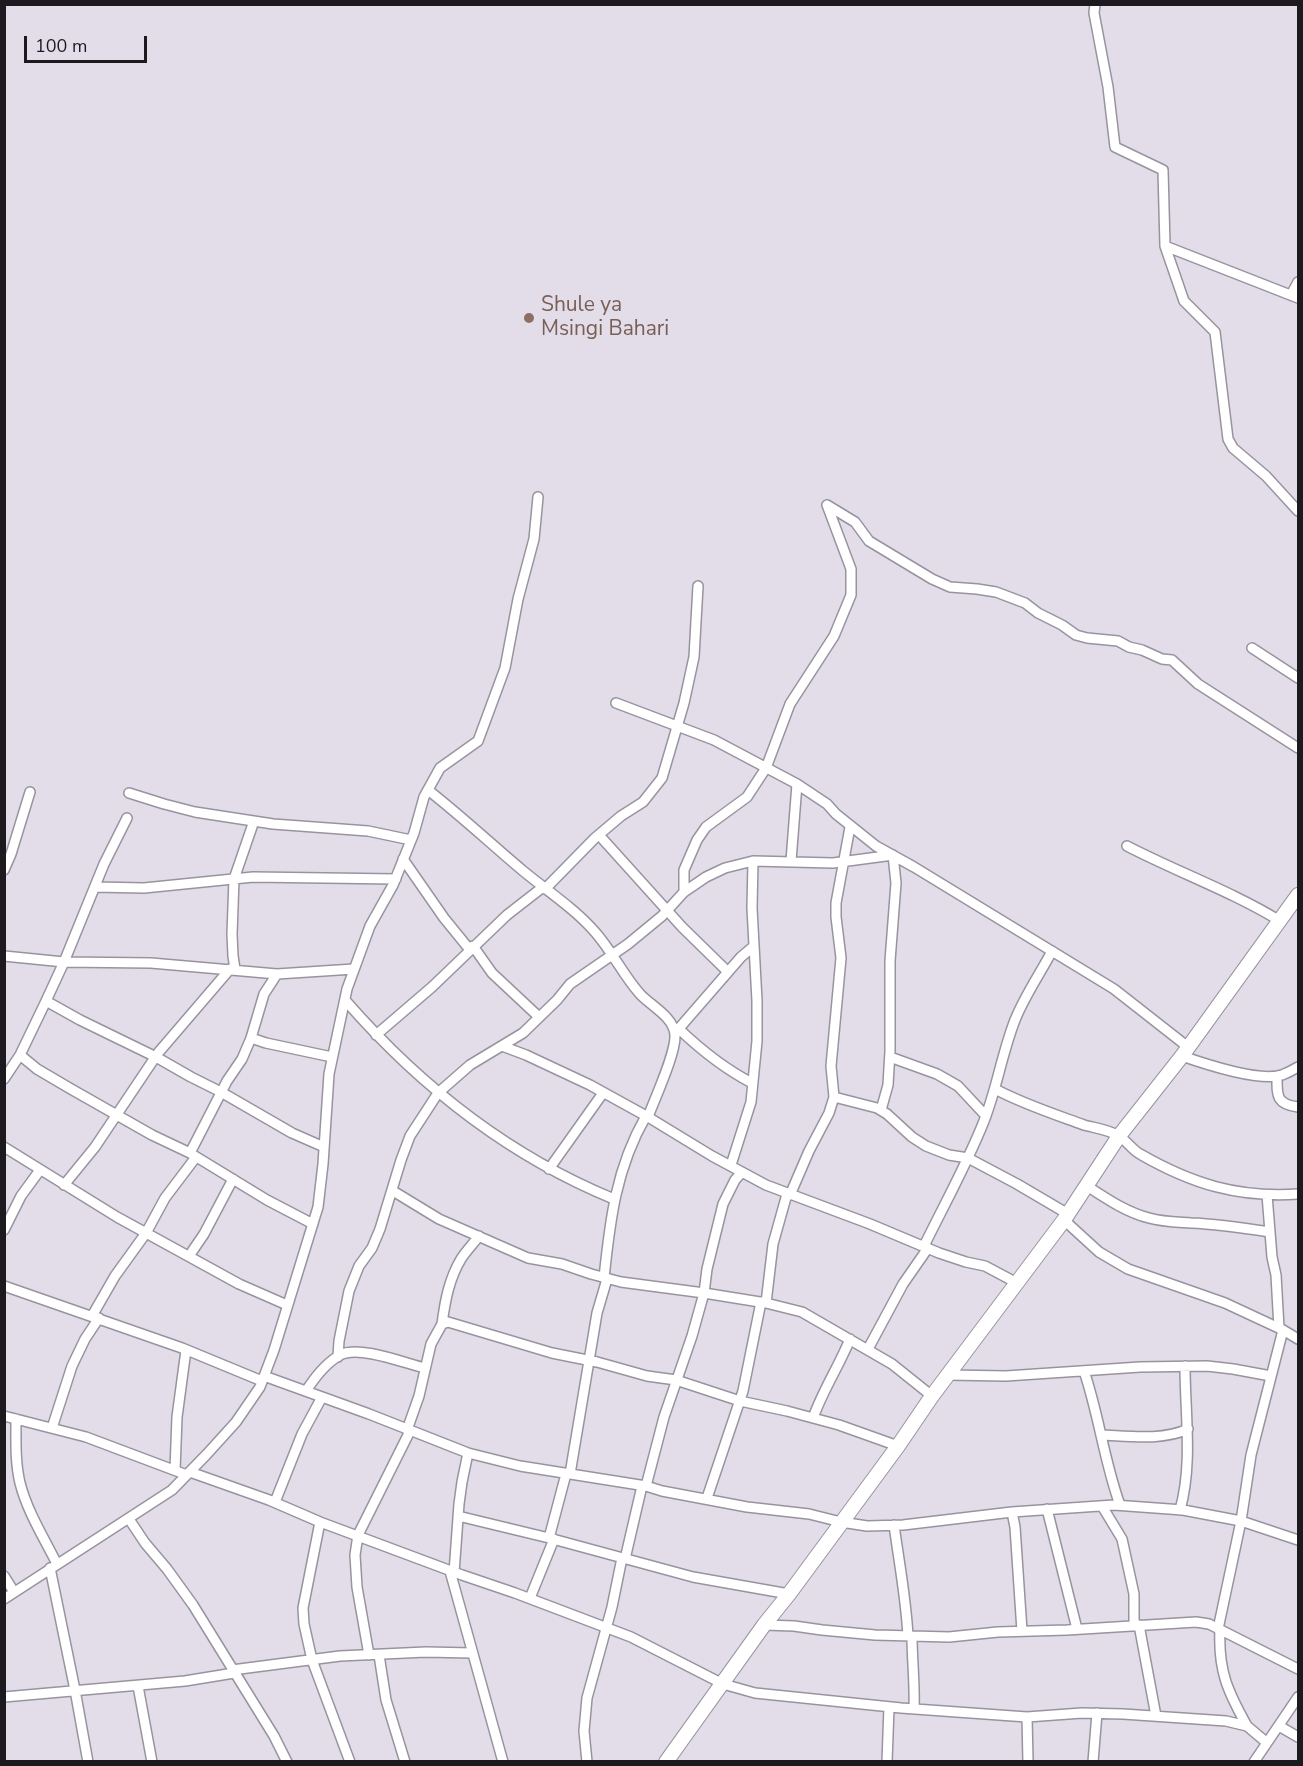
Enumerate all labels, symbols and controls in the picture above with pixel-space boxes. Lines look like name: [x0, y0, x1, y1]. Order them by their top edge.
scale bar: [27, 24, 150, 62]
text: 100 m: [35, 34, 87, 58]
place label: Shule ya Msingi Bahari: [541, 293, 669, 343]
marker: Shule ya Msingi Bahari: [522, 311, 536, 325]

